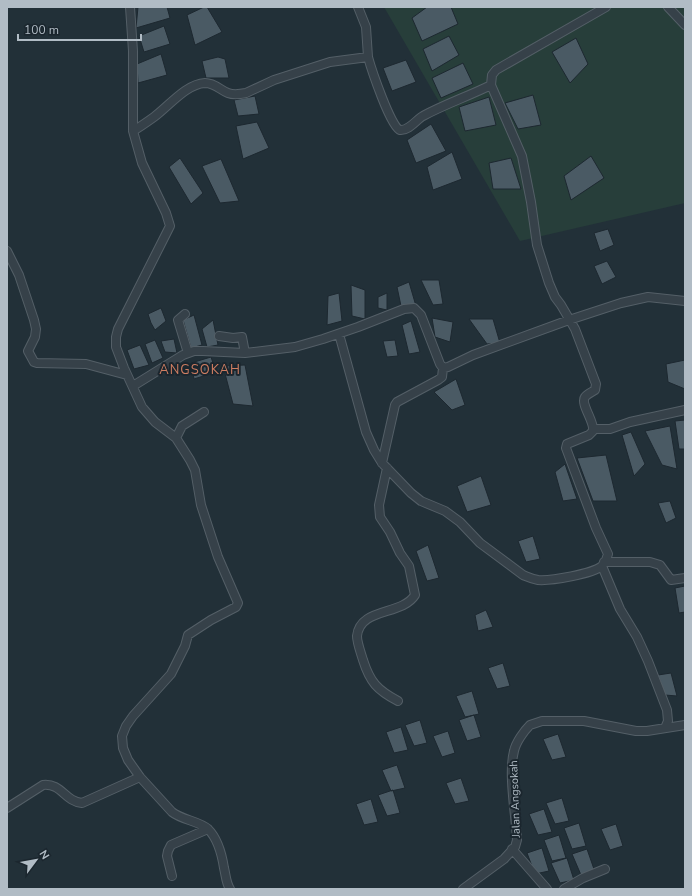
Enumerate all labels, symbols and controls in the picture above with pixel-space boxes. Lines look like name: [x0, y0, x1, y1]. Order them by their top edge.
scale bar: [18, 16, 141, 42]
text: 100 m: [24, 22, 59, 38]
district label: ANGSOKAH: [159, 361, 241, 379]
street label: Jalan Angsokah: [506, 760, 524, 839]
north arrow: [16, 840, 56, 880]
text: N: [36, 847, 53, 862]

